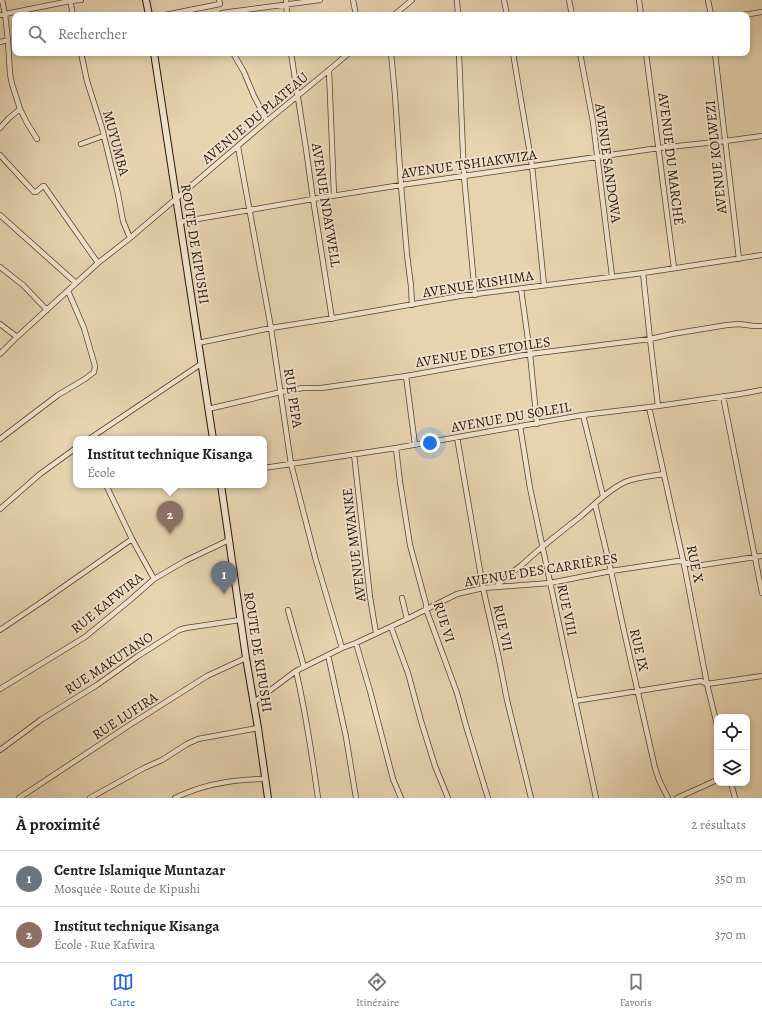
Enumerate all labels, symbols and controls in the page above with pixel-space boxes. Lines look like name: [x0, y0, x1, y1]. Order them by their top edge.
search box: [12, 12, 750, 56]
icon: search: [26, 23, 48, 45]
text: Rechercher: [58, 24, 127, 44]
street label: AVENUE DU PLATEAU: [197, 67, 313, 169]
street label: AVENUE DU MARCHÉ: [653, 91, 689, 226]
street label: AVENUE KOLWEZI: [701, 99, 732, 216]
street label: AVENUE SANDOWA: [590, 101, 626, 225]
street label: MUYUMBA: [98, 108, 134, 179]
street label: AVENUE NDAYWELL: [307, 140, 345, 269]
street label: AVENUE TSHIAKWIZA: [399, 145, 539, 183]
street label: ROUTE DE KIPUSHI: [176, 183, 214, 305]
street label: AVENUE KISHIMA: [420, 266, 536, 302]
street label: AVENUE DES ETOILES: [413, 332, 552, 372]
street label: RUE PEPA: [279, 367, 307, 430]
street label: AVENUE DU SOLEIL: [449, 397, 573, 437]
your location: [420, 433, 440, 453]
popup: [73, 436, 267, 488]
text: Institut technique Kisanga: [87, 444, 253, 464]
text: École: [87, 464, 115, 481]
street label: AVENUE MWANKE: [338, 487, 371, 604]
pin: 2: [157, 501, 183, 534]
street label: RUE X: [682, 543, 708, 585]
street label: AVENUE DES CARRIÈRES: [462, 548, 619, 592]
pin: 1: [211, 561, 237, 594]
street label: RUE KAFWIRA: [67, 568, 148, 638]
street label: RUE VIII: [552, 582, 582, 638]
street label: ROUTE DE KIPUSHI: [239, 591, 277, 713]
street label: RUE VI: [428, 599, 460, 645]
street label: RUE VII: [488, 603, 518, 653]
street label: RUE MAKUTANO: [61, 627, 157, 699]
street label: RUE IX: [625, 627, 653, 674]
street label: RUE LUFIRA: [89, 687, 162, 744]
map controls: [714, 714, 750, 786]
button: locate: [714, 714, 750, 750]
button: layers: [714, 750, 750, 786]
text: À proximité: [16, 813, 100, 836]
text: 2 résultats: [691, 816, 746, 833]
text: Centre Islamique Muntazar: [54, 860, 225, 880]
text: 1: [27, 870, 31, 887]
text: 350 m: [715, 870, 746, 887]
text: Mosquée · Route de Kipushi: [54, 880, 200, 897]
text: Institut technique Kisanga: [54, 916, 220, 936]
text: 2: [26, 926, 32, 943]
text: 370 m: [715, 926, 746, 943]
text: École · Rue Kafwira: [54, 936, 155, 953]
tab: Carte: [110, 971, 135, 1010]
tab: Itinéraire: [356, 971, 399, 1010]
tab: Favoris: [620, 971, 652, 1010]

